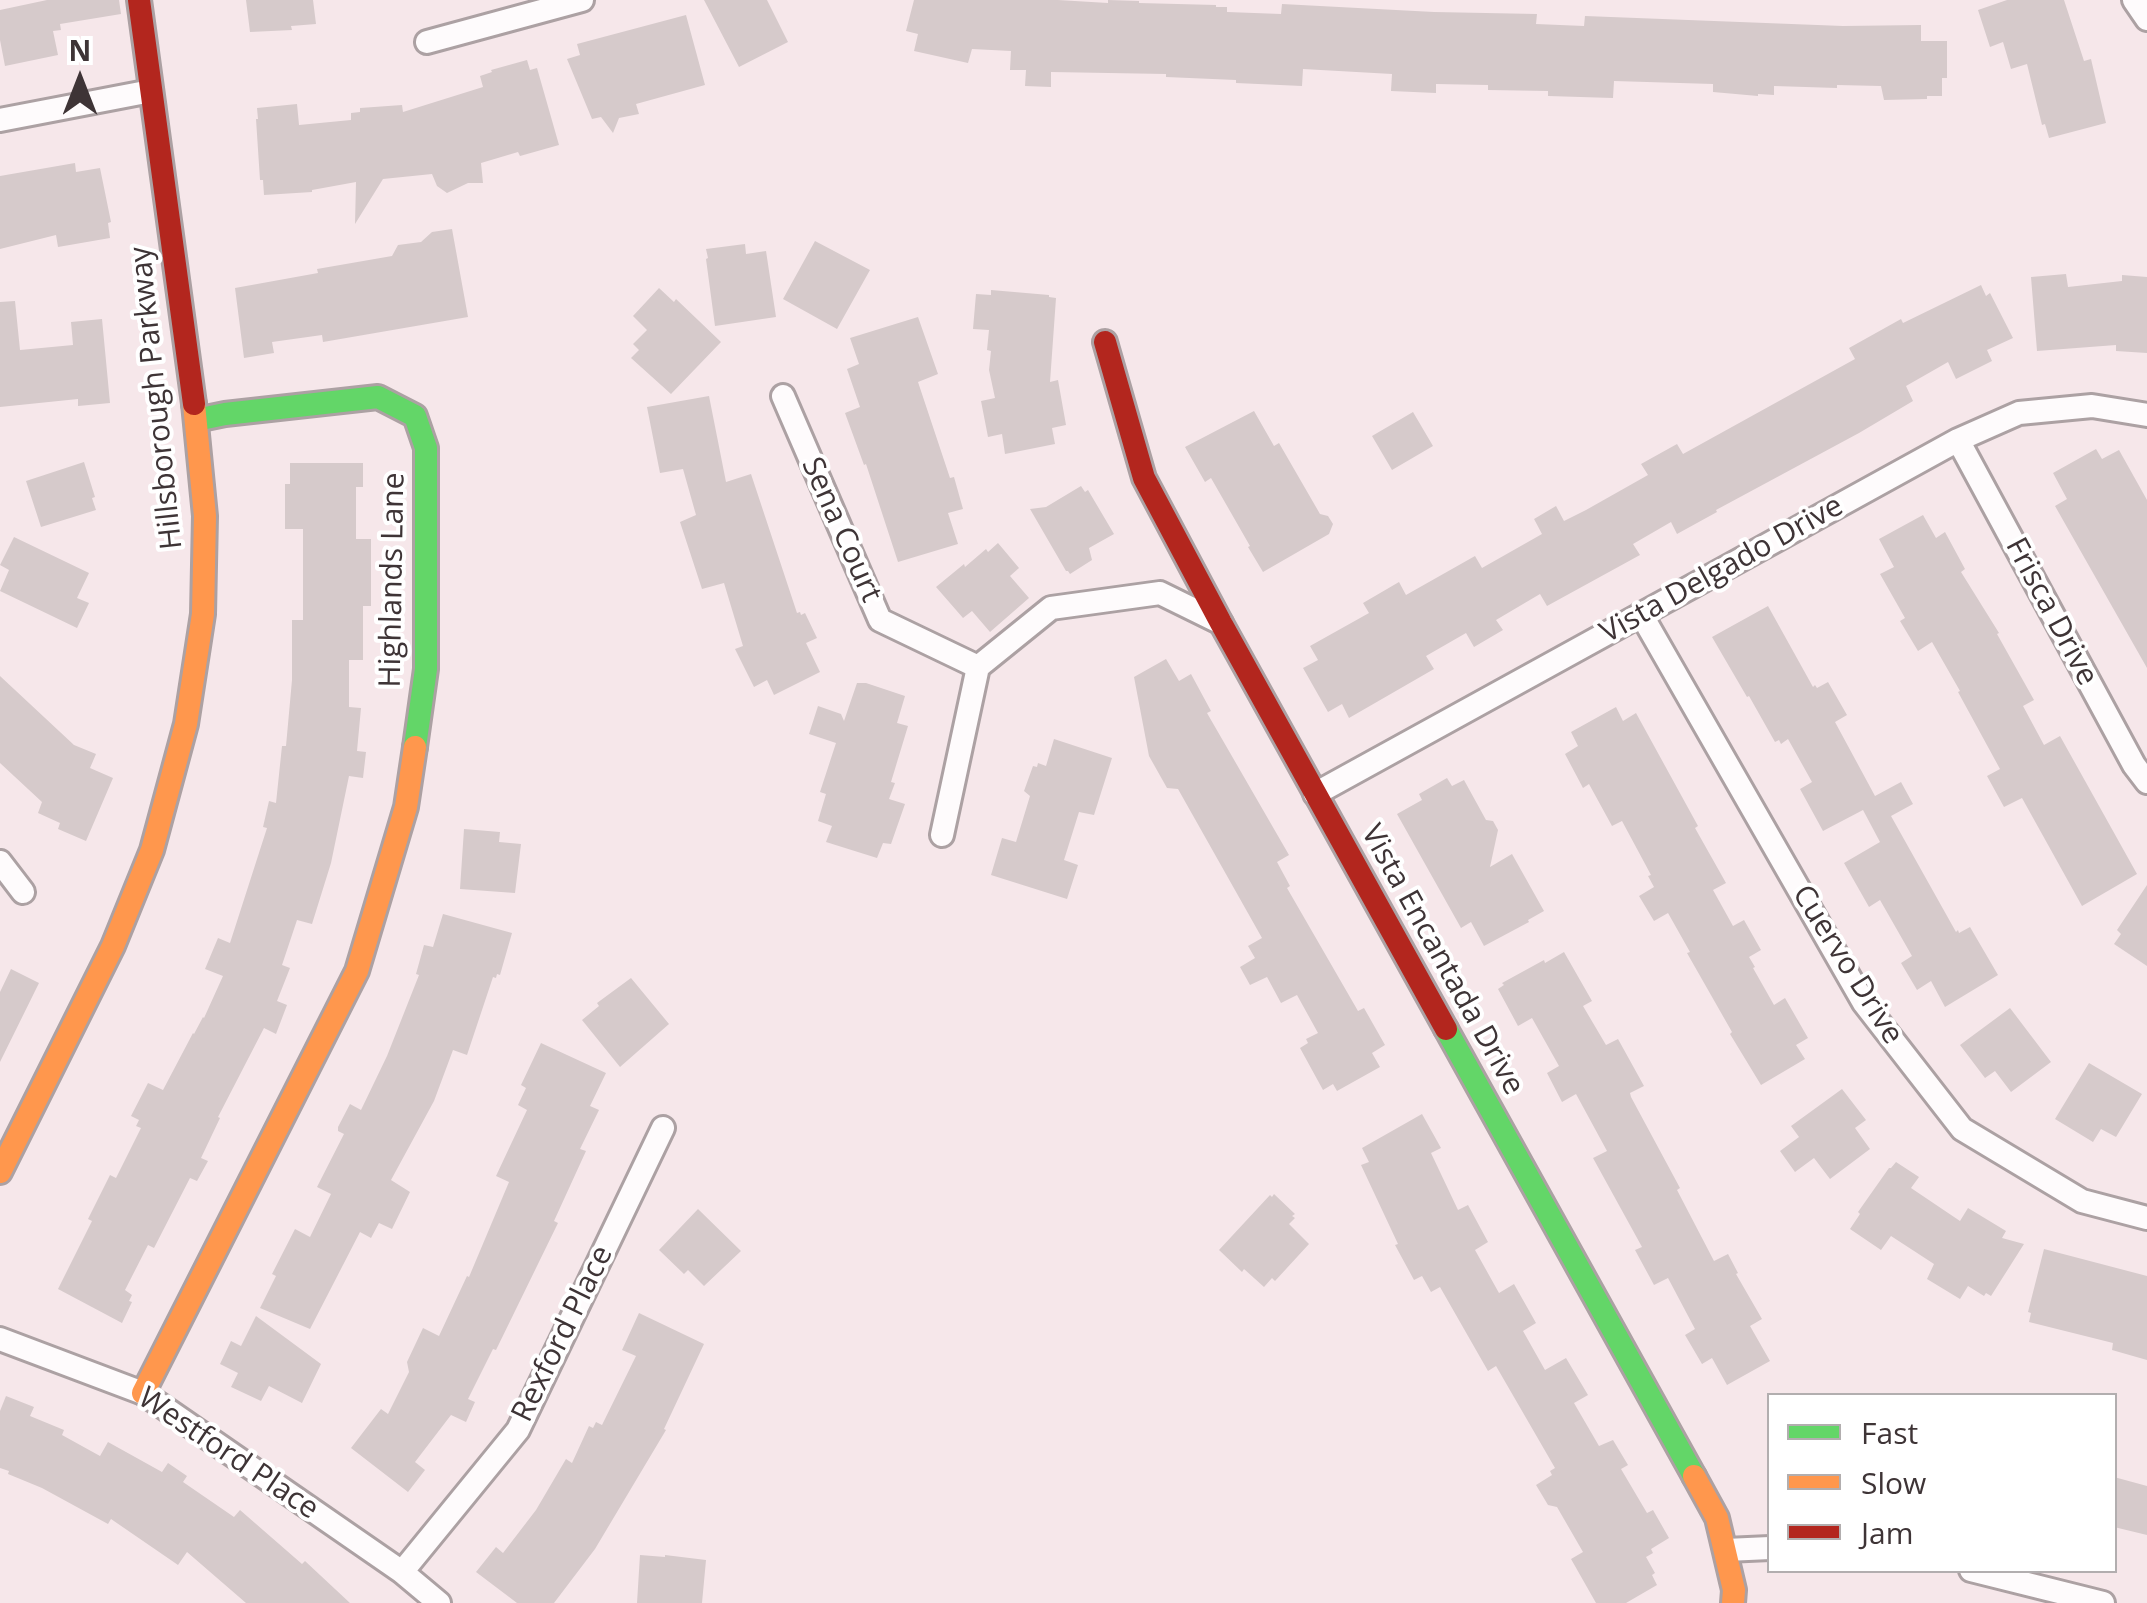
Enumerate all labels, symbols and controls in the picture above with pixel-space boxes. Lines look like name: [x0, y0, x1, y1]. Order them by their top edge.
north arrow: [30, 30, 130, 130]
text: N: [69, 31, 91, 69]
street label: Hillsborough Parkway: [123, 245, 191, 551]
street label: Sena Court: [793, 452, 889, 608]
street label: Highlands Lane: [373, 472, 413, 688]
street label: Vista Delgado Drive: [1594, 488, 1850, 652]
street label: Frisca Drive: [1997, 532, 2105, 692]
street label: Vista Encantada Drive: [1353, 819, 1531, 1101]
street label: Cuervo Drive: [1784, 879, 1910, 1051]
street label: Rexford Place: [505, 1240, 621, 1428]
street label: Westford Place: [131, 1380, 325, 1528]
legend: [1767, 1393, 2117, 1573]
text: Fast: [1861, 1412, 1918, 1453]
text: Slow: [1861, 1462, 1926, 1503]
text: Jam: [1861, 1512, 1914, 1553]

